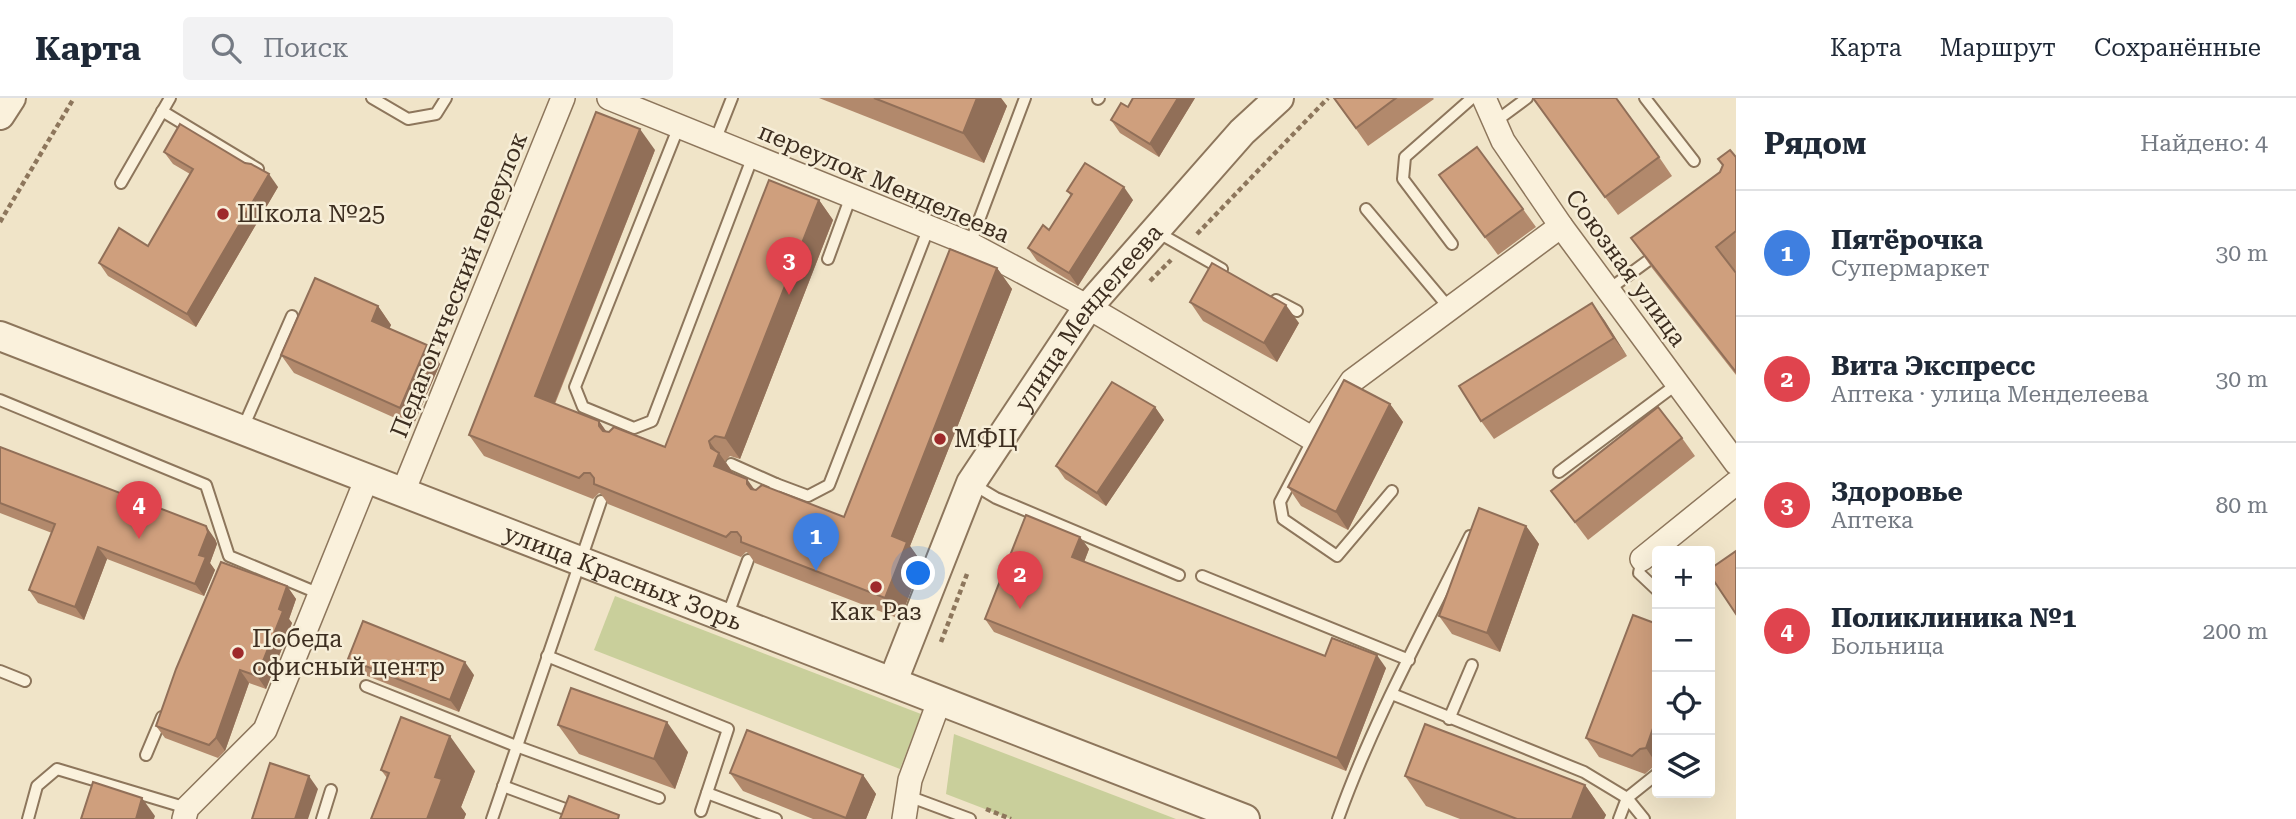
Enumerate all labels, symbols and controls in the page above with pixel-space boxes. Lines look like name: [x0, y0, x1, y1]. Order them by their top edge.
search box: [183, 17, 673, 80]
text: Карта: [35, 29, 141, 68]
icon: search: [207, 29, 245, 67]
text: Поиск: [263, 33, 349, 63]
text: Карта: [1830, 34, 1902, 62]
text: Маршрут: [1940, 34, 2056, 62]
text: Сохранённые: [2094, 34, 2261, 62]
street label: переулок Менделеева: [754, 117, 1014, 249]
text: Рядом: [1764, 126, 1866, 161]
street label: Педагогический переулок: [385, 128, 533, 442]
text: Найдено: 4: [2140, 130, 2268, 157]
street label: Союзная улица: [1560, 184, 1692, 352]
place label: Школа №25: [237, 200, 385, 228]
marker: Школа №25: [215, 206, 231, 222]
street label: улица Менделеева: [1009, 218, 1168, 416]
text: Пятёрочка: [1831, 225, 1983, 255]
pin: 3: [766, 237, 812, 295]
text: 1: [1781, 240, 1793, 267]
text: 30 m: [2215, 240, 2268, 267]
text: Супермаркет: [1831, 255, 1989, 282]
text: Вита Экспресс: [1831, 351, 2035, 381]
text: 2: [1781, 366, 1793, 393]
text: 30 m: [2215, 366, 2268, 393]
text: Аптека · улица Менделеева: [1831, 381, 2149, 408]
place label: МФЦ: [954, 425, 1018, 453]
marker: МФЦ: [932, 431, 948, 447]
text: Здоровье: [1831, 477, 1963, 507]
pin: 4: [116, 481, 162, 539]
text: 3: [1781, 492, 1793, 519]
text: 80 m: [2215, 492, 2268, 519]
text: Аптека: [1831, 507, 1913, 534]
pin: 1: [793, 513, 839, 571]
street label: улица Красных Зорь: [500, 519, 746, 636]
map controls: [1652, 546, 1715, 798]
button: +: [1652, 546, 1715, 609]
pin: 2: [997, 551, 1043, 609]
your location: [901, 556, 935, 590]
marker: Как Раз: [868, 579, 884, 595]
place label: Как Раз: [830, 598, 922, 626]
text: Поликлиника №1: [1831, 603, 2077, 633]
button: −: [1652, 609, 1715, 672]
text: 4: [1781, 618, 1793, 645]
text: 200 m: [2203, 618, 2268, 645]
place label: Победа офисный центр: [252, 625, 445, 681]
text: Больница: [1831, 633, 1944, 660]
marker: Победа офисный центр: [230, 645, 246, 661]
button: locate: [1652, 672, 1715, 735]
button: layers: [1652, 735, 1715, 798]

